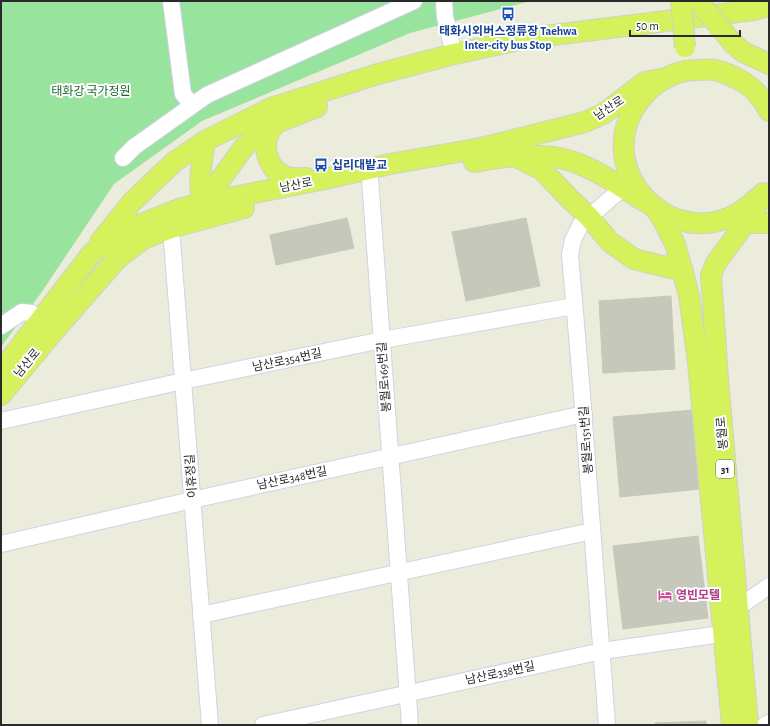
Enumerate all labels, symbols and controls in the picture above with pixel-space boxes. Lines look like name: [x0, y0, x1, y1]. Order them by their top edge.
bus stop icon: 태화시외버스정류장 Taehwa Inter-city bus Stop: [500, 6, 516, 22]
scale bar: [630, 12, 740, 38]
text: 50 m: [636, 20, 659, 32]
place label: 태화시외버스정류장 Taehwa Inter-city bus Stop: [439, 25, 577, 52]
park label: 태화강 국가정원: [51, 85, 131, 97]
street label: 남산로: [592, 94, 626, 122]
bus stop icon: 십리대밭교: [313, 157, 329, 173]
place label: 십리대밭교: [332, 159, 387, 171]
street label: 남산로: [279, 176, 313, 194]
street label: 봉월로169번길: [376, 341, 392, 413]
street label: 남산로: [12, 346, 42, 380]
street label: 남산로354번길: [251, 347, 323, 373]
street label: 봉월로151번길: [578, 405, 594, 475]
street label: 봉월로: [715, 416, 729, 450]
street label: 이휴정길: [183, 454, 199, 498]
road number: 31: [716, 460, 734, 478]
street label: 남산로348번길: [256, 465, 328, 491]
hotel icon: 영빈모텔: [657, 587, 673, 603]
place label: 영빈모텔: [676, 589, 720, 601]
street label: 남산로338번길: [464, 660, 536, 686]

